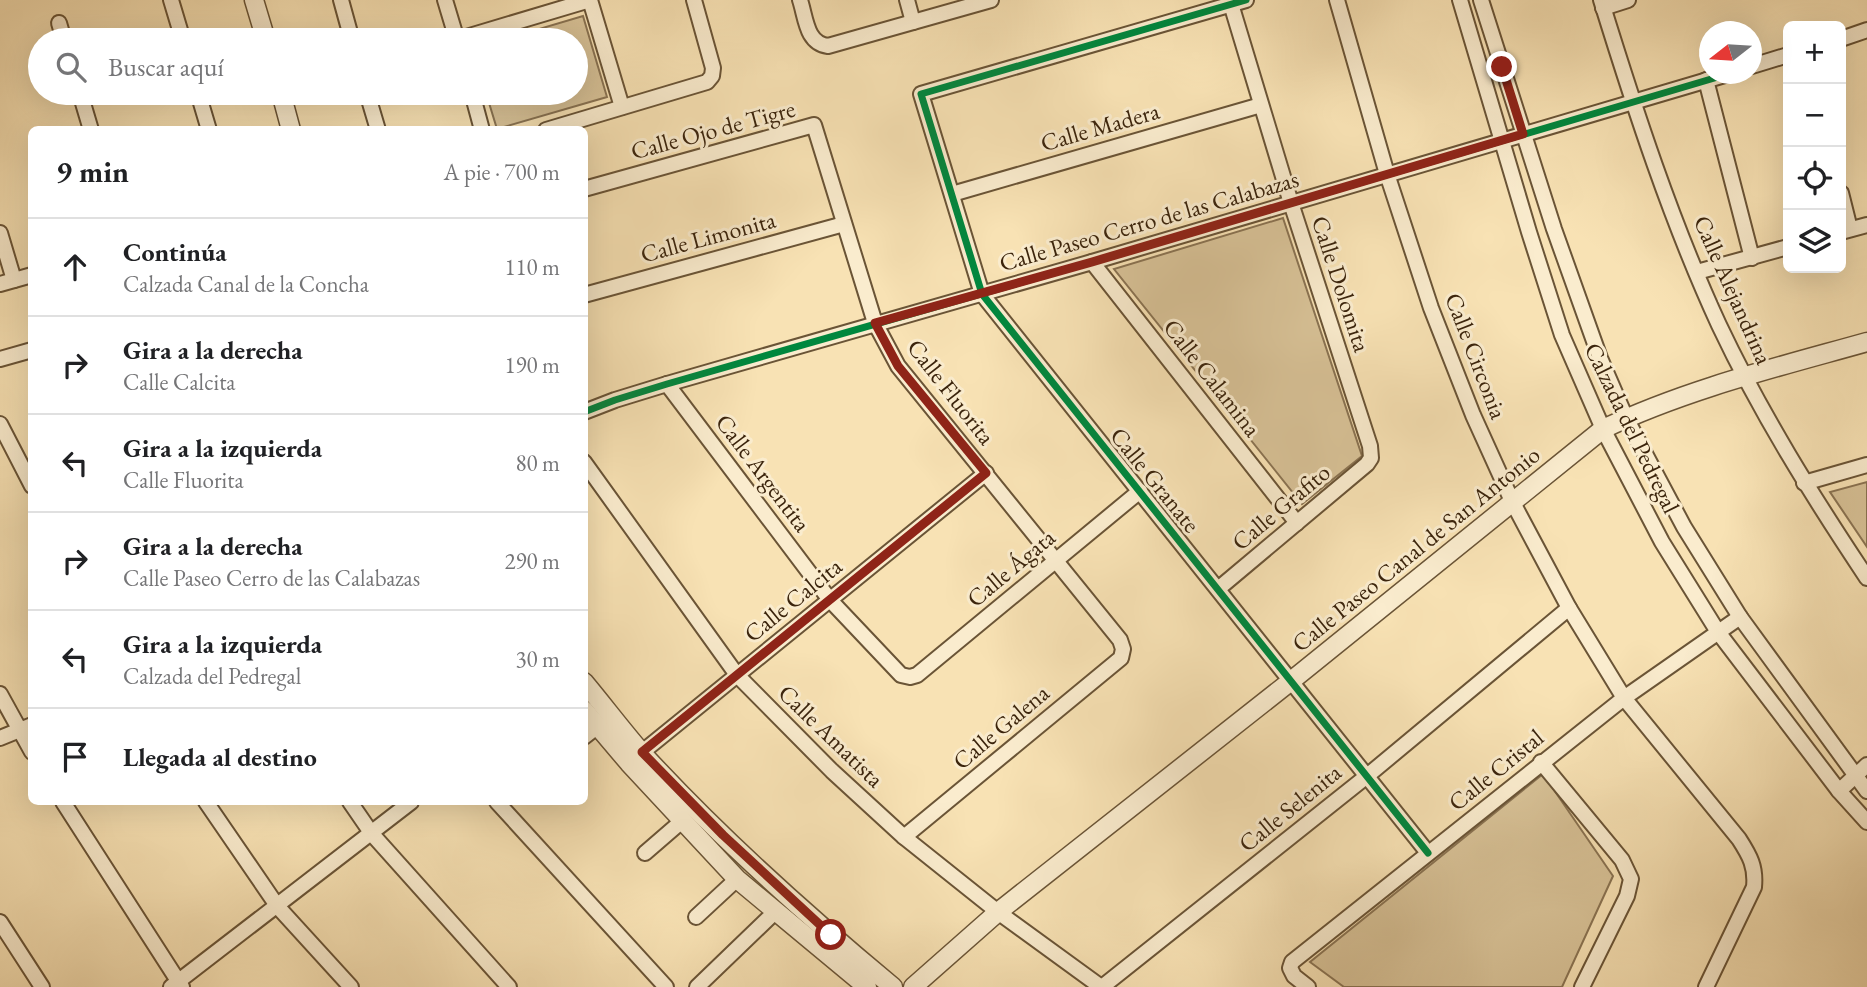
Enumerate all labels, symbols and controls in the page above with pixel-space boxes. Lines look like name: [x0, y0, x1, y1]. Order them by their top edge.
north arrow: [1699, 21, 1762, 84]
map controls: [1783, 21, 1846, 273]
button: +: [1783, 21, 1846, 84]
search box: [28, 28, 588, 105]
icon: search: [52, 48, 90, 86]
text: Buscar aquí: [108, 50, 224, 84]
route end: [1486, 51, 1517, 82]
button: −: [1783, 84, 1846, 147]
street label: Calle Ojo de Tigre: [627, 93, 798, 166]
street label: Calle Madera: [1037, 95, 1163, 158]
button: locate: [1783, 147, 1846, 210]
text: 9 min: [56, 152, 129, 191]
text: A pie · 700 m: [444, 157, 560, 187]
street label: Calle Paseo Cerro de las Calabazas: [996, 163, 1302, 278]
street label: Calle Limonita: [637, 204, 779, 269]
street label: Calle Alejandrina: [1687, 210, 1780, 370]
button: layers: [1783, 210, 1846, 273]
street label: Calle Dolomita: [1305, 212, 1378, 356]
text: Continúa: [123, 235, 227, 269]
icon: ahead: [56, 248, 94, 286]
text: 110 m: [504, 252, 560, 282]
text: Calzada Canal de la Concha: [123, 269, 369, 299]
street label: Calle Circonia: [1438, 288, 1515, 424]
street label: Calle Calamina: [1157, 313, 1268, 443]
text: Gira a la derecha: [123, 333, 303, 367]
street label: Calle Fluorita: [900, 333, 1003, 451]
street label: Calzada del Pedregal: [1578, 337, 1687, 518]
icon: right: [56, 346, 94, 384]
text: 190 m: [504, 350, 560, 380]
text: Calle Calcita: [123, 367, 236, 397]
street label: Calle Argentita: [709, 407, 818, 538]
street label: Calle Granate: [1104, 421, 1207, 539]
text: Gira a la izquierda: [123, 431, 322, 465]
street label: Calle Paseo Canal de San Antonio: [1285, 439, 1546, 658]
icon: left: [56, 444, 94, 482]
text: 80 m: [515, 448, 560, 478]
street label: Calle Grafito: [1225, 456, 1336, 557]
text: Calle Fluorita: [123, 465, 244, 495]
street label: Calle Ágata: [960, 521, 1062, 614]
text: Gira a la derecha: [123, 529, 303, 563]
icon: right: [56, 542, 94, 580]
text: 290 m: [504, 546, 560, 576]
street label: Calle Calcita: [737, 550, 848, 649]
text: Calle Paseo Cerro de las Calabazas: [123, 563, 420, 593]
text: Gira a la izquierda: [123, 627, 322, 661]
icon: left: [56, 640, 94, 678]
text: 30 m: [515, 644, 560, 674]
text: Calzada del Pedregal: [123, 661, 301, 691]
street label: Calle Amatista: [772, 677, 891, 794]
street label: Calle Galena: [946, 677, 1056, 776]
street label: Calle Cristal: [1442, 722, 1550, 817]
icon: arrive: [56, 738, 94, 776]
text: Llegada al destino: [123, 740, 317, 774]
street label: Calle Selenita: [1232, 756, 1348, 859]
route start: [815, 919, 846, 950]

